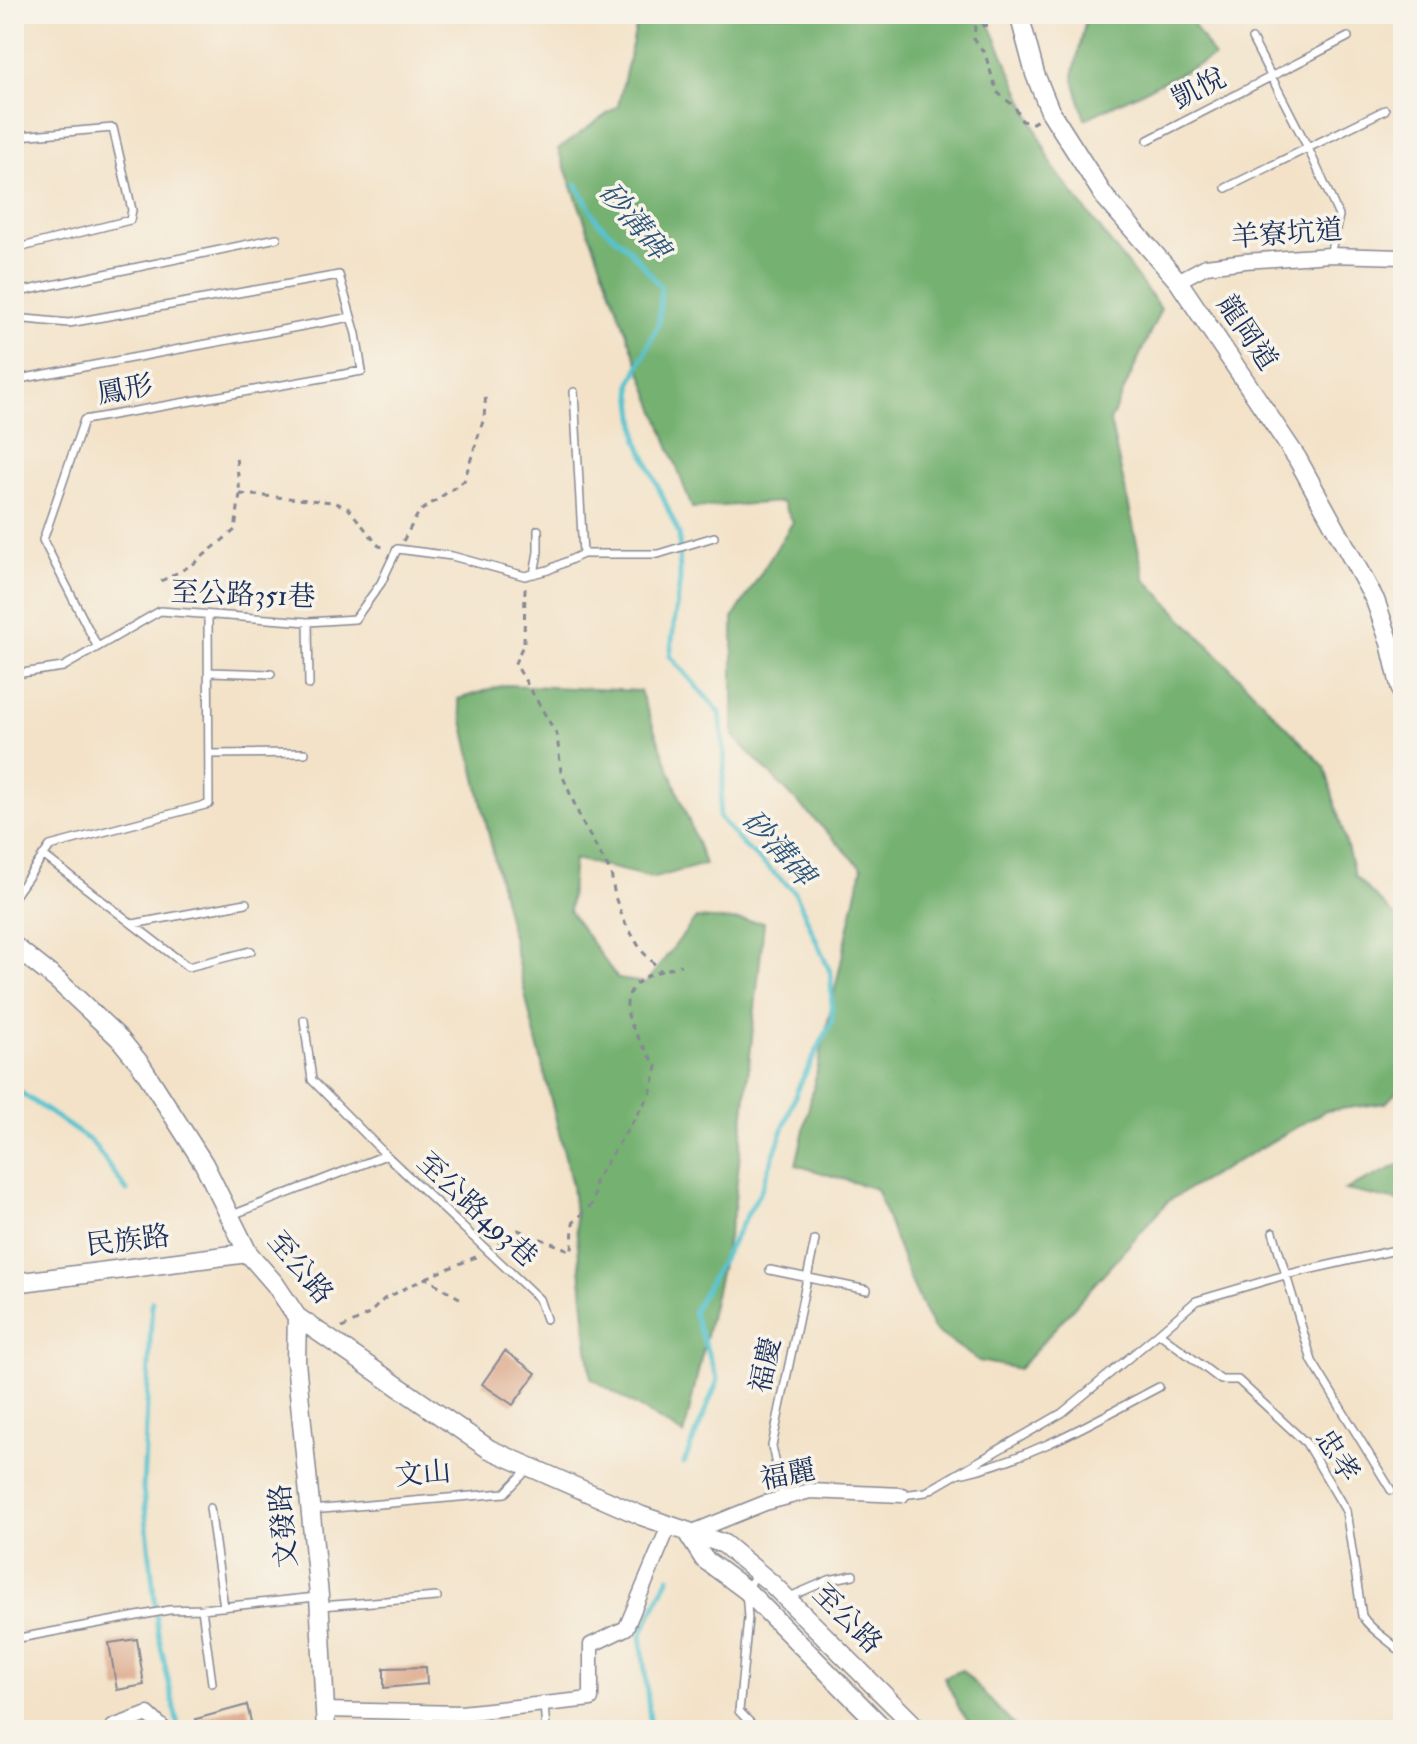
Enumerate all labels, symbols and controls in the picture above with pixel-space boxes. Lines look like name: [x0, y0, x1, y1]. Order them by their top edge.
street label: 凱悅: [1166, 61, 1232, 117]
water label: 砂溝碑: [591, 175, 680, 270]
street label: 羊寮坑道: [1230, 213, 1344, 255]
street label: 龍岡道: [1209, 288, 1285, 378]
street label: 鳳形: [94, 368, 156, 412]
street label: 至公路351巷: [170, 575, 316, 615]
water label: 砂溝碑: [734, 802, 825, 897]
street label: 至公路493巷: [409, 1145, 545, 1275]
street label: 民族路: [84, 1219, 172, 1263]
street label: 至公路: [260, 1225, 340, 1311]
street label: 福慶: [743, 1334, 789, 1396]
street label: 忠孝: [1307, 1423, 1367, 1489]
street label: 福麗: [757, 1452, 819, 1498]
street label: 文山: [394, 1454, 452, 1494]
street label: 文發路: [263, 1483, 305, 1569]
street label: 至公路: [805, 1577, 889, 1661]

